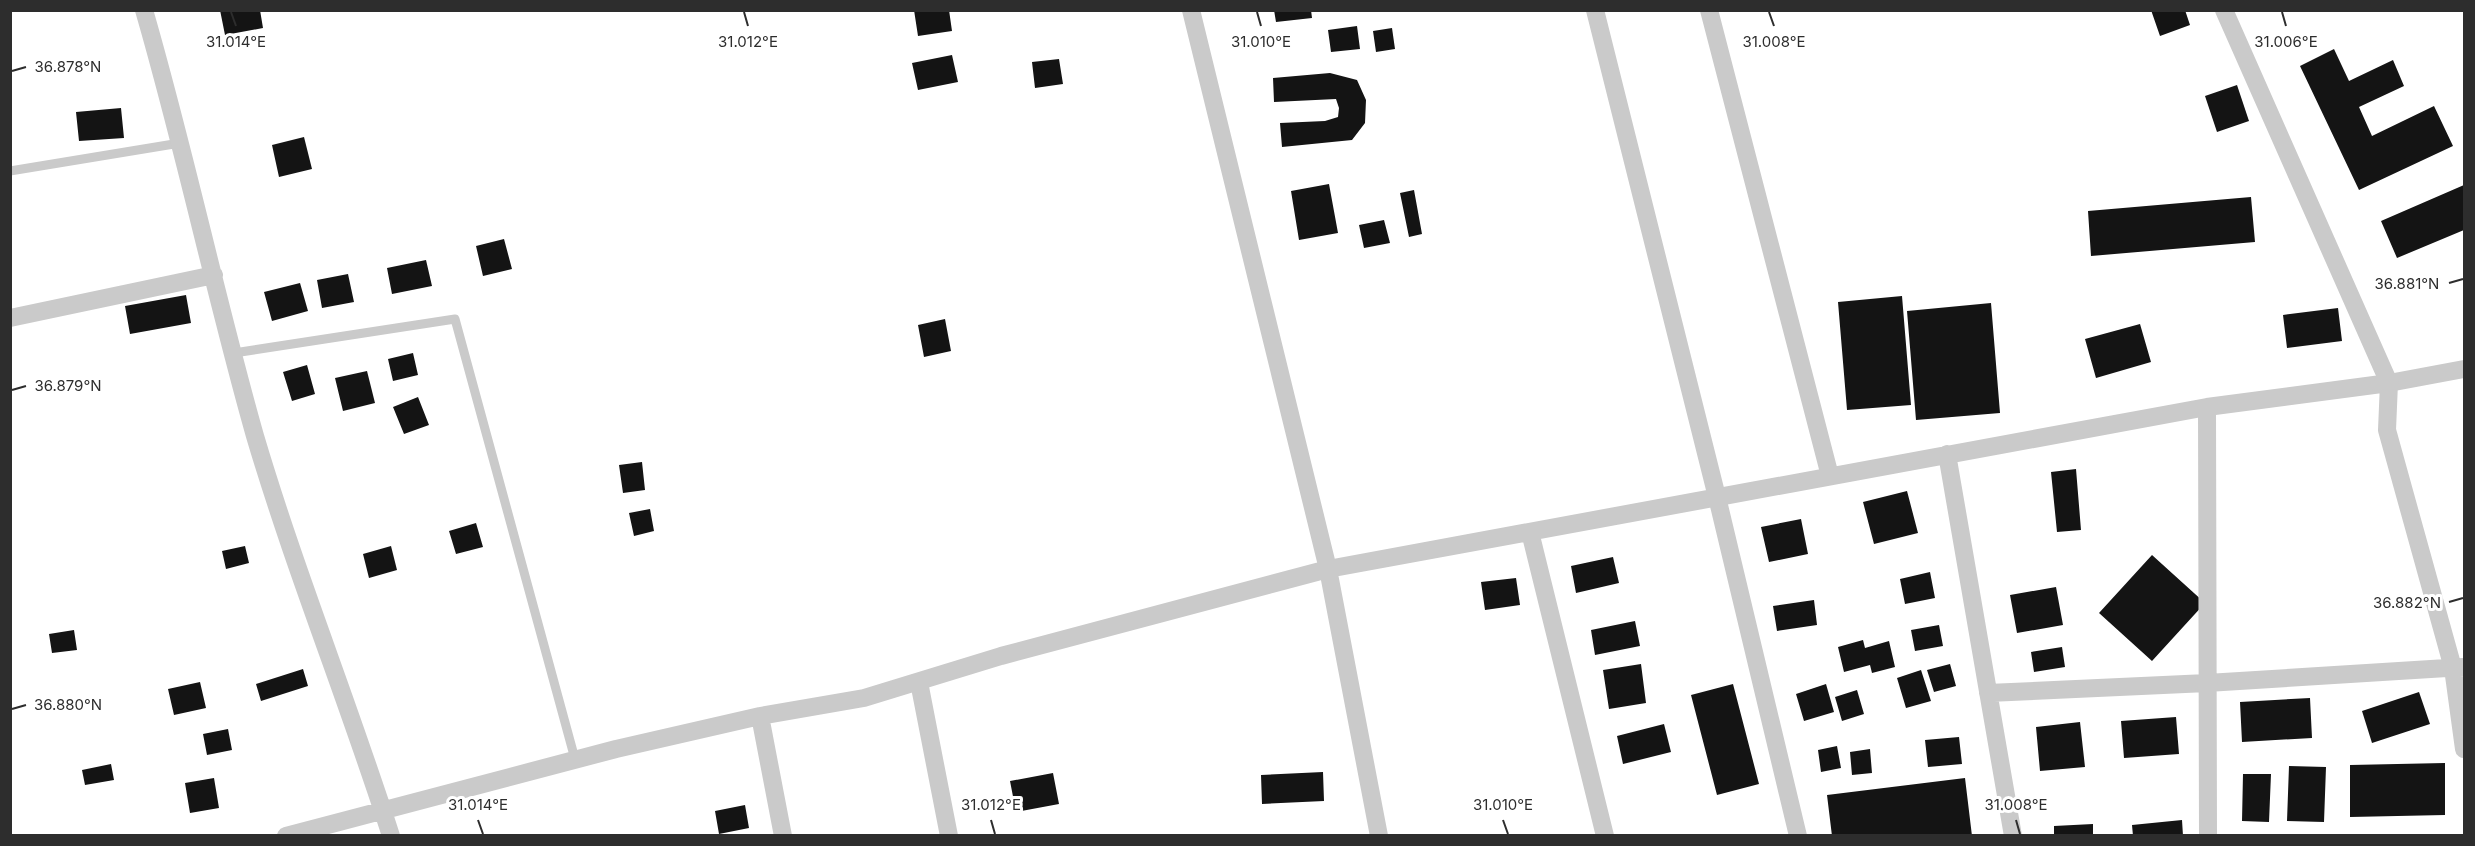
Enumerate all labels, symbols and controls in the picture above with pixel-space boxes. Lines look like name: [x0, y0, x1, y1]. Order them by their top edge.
text: 31.014°E: [206, 32, 266, 51]
text: 31.012°E: [718, 32, 778, 51]
text: 31.010°E: [1231, 32, 1291, 51]
text: 31.008°E: [1742, 32, 1806, 51]
text: 31.006°E: [2254, 32, 2318, 51]
text: 36.878°N: [35, 57, 101, 76]
text: 36.881°N: [2375, 274, 2439, 293]
text: 36.879°N: [34, 376, 102, 395]
text: 36.882°N: [2373, 593, 2441, 612]
text: 36.880°N: [34, 695, 102, 714]
text: 31.014°E: [448, 795, 508, 814]
text: 31.012°E: [961, 795, 1021, 814]
text: 31.010°E: [1473, 795, 1533, 814]
text: 31.008°E: [1984, 795, 2048, 814]

